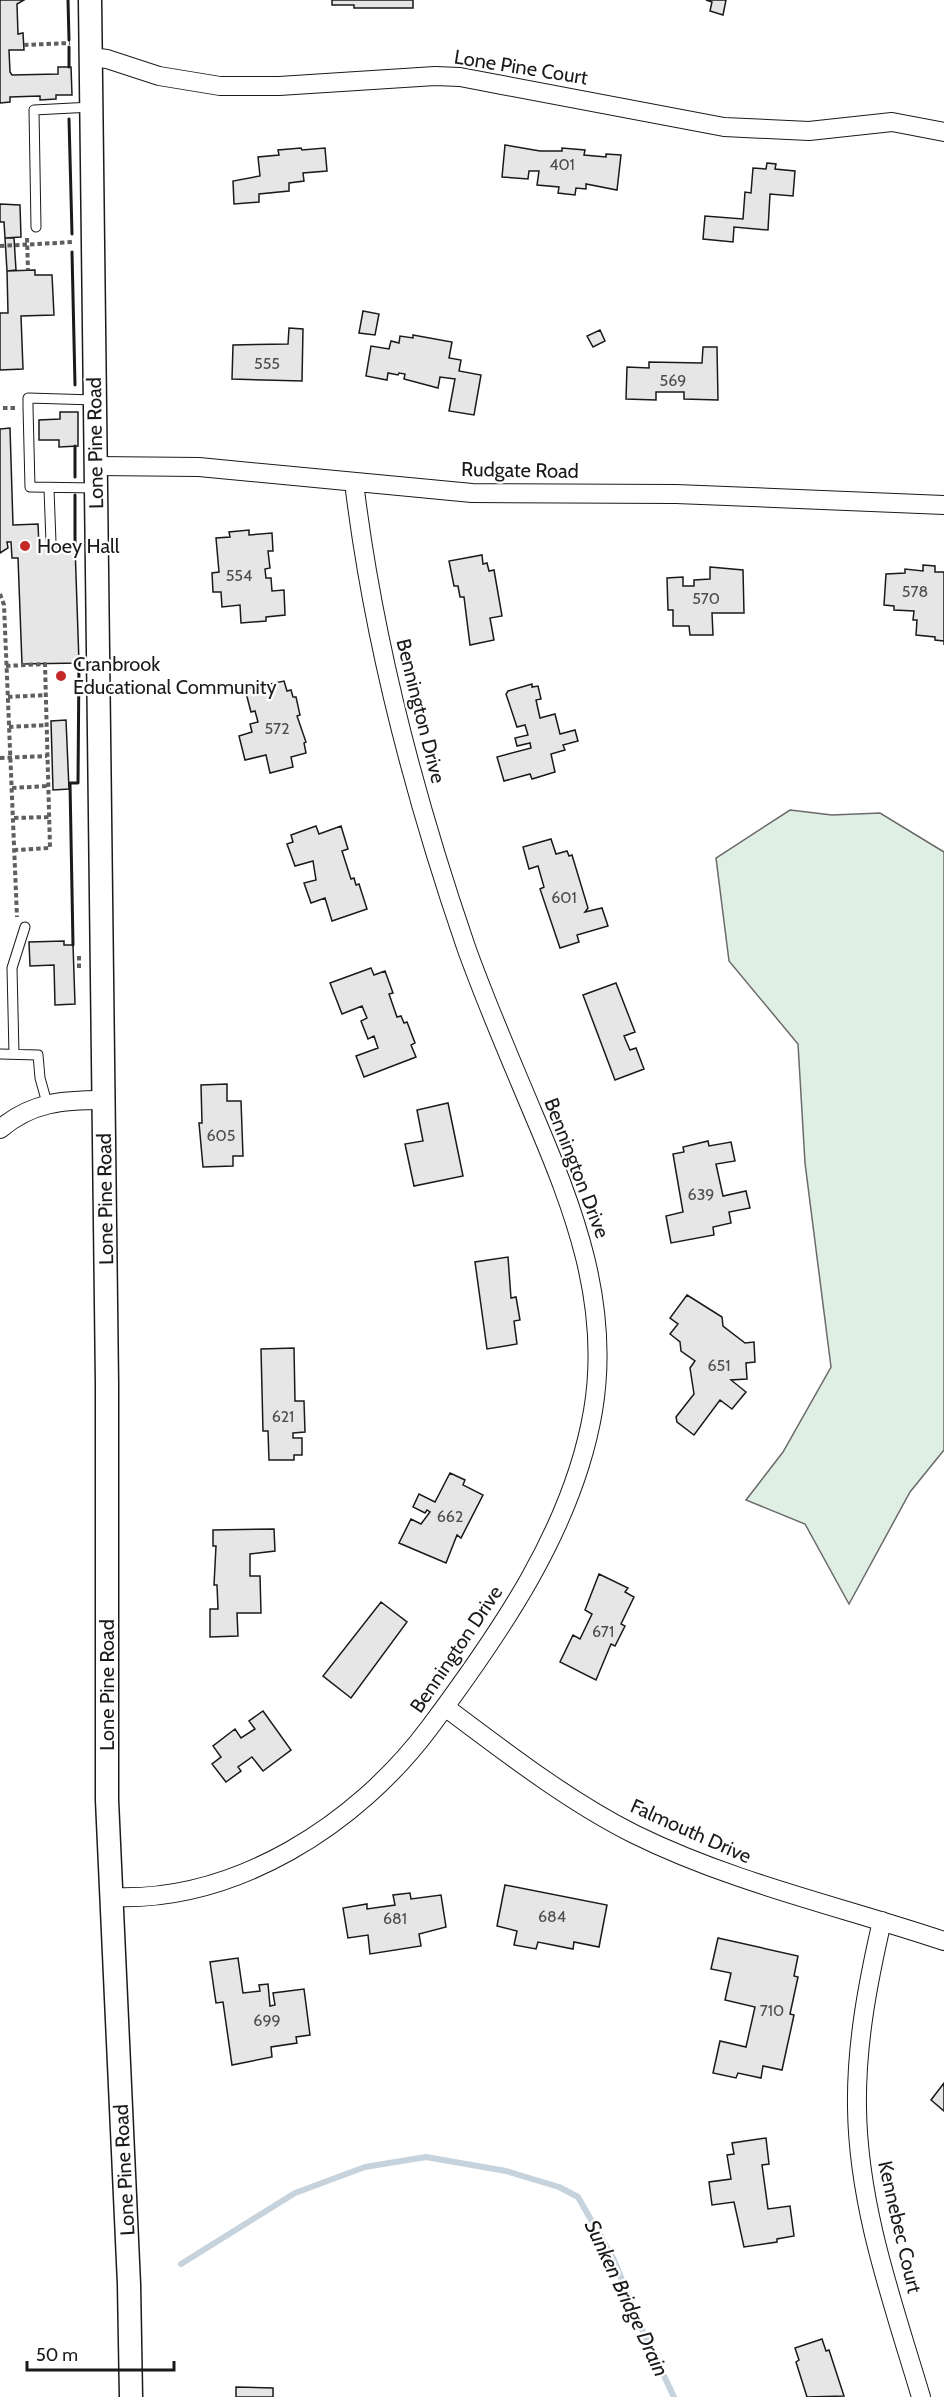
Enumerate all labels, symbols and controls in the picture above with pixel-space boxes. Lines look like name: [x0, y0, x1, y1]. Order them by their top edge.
street label: Lone Pine Court: [453, 45, 590, 89]
house number: 401: [549, 155, 575, 174]
house number: 555: [254, 354, 280, 373]
house number: 569: [660, 371, 686, 390]
street label: Lone Pine Road: [82, 377, 108, 509]
street label: Rudgate Road: [461, 457, 579, 483]
place label: Hoey Hall: [37, 534, 120, 558]
marker: Hoey Hall: [18, 539, 32, 553]
house number: 554: [226, 566, 252, 585]
house number: 578: [902, 582, 928, 601]
house number: 570: [692, 589, 720, 608]
street label: Bennington Drive: [391, 636, 451, 786]
place label: Cranbrook Educational Community: [73, 652, 277, 699]
marker: Cranbrook Educational Community: [54, 669, 68, 683]
house number: 572: [264, 719, 290, 738]
house number: 601: [551, 888, 577, 907]
street label: Bennington Drive: [539, 1095, 615, 1241]
house number: 605: [207, 1126, 235, 1145]
street label: Lone Pine Road: [92, 1133, 118, 1265]
house number: 639: [688, 1185, 714, 1204]
house number: 651: [708, 1356, 730, 1375]
house number: 621: [272, 1407, 294, 1426]
house number: 662: [437, 1507, 463, 1526]
street label: Bennington Drive: [405, 1581, 507, 1717]
street label: Lone Pine Road: [95, 1619, 119, 1751]
house number: 671: [592, 1622, 614, 1641]
street label: Falmouth Drive: [627, 1794, 755, 1868]
house number: 684: [538, 1907, 566, 1926]
house number: 681: [383, 1909, 407, 1928]
house number: 710: [760, 2001, 784, 2020]
house number: 699: [253, 2011, 281, 2030]
street label: Lone Pine Road: [109, 2104, 139, 2236]
street label: Kennebec Court: [873, 2159, 927, 2296]
water label: Sunken Bridge Drain: [580, 2216, 674, 2380]
scale bar: [27, 2334, 174, 2372]
text: 50 m: [36, 2344, 78, 2366]

